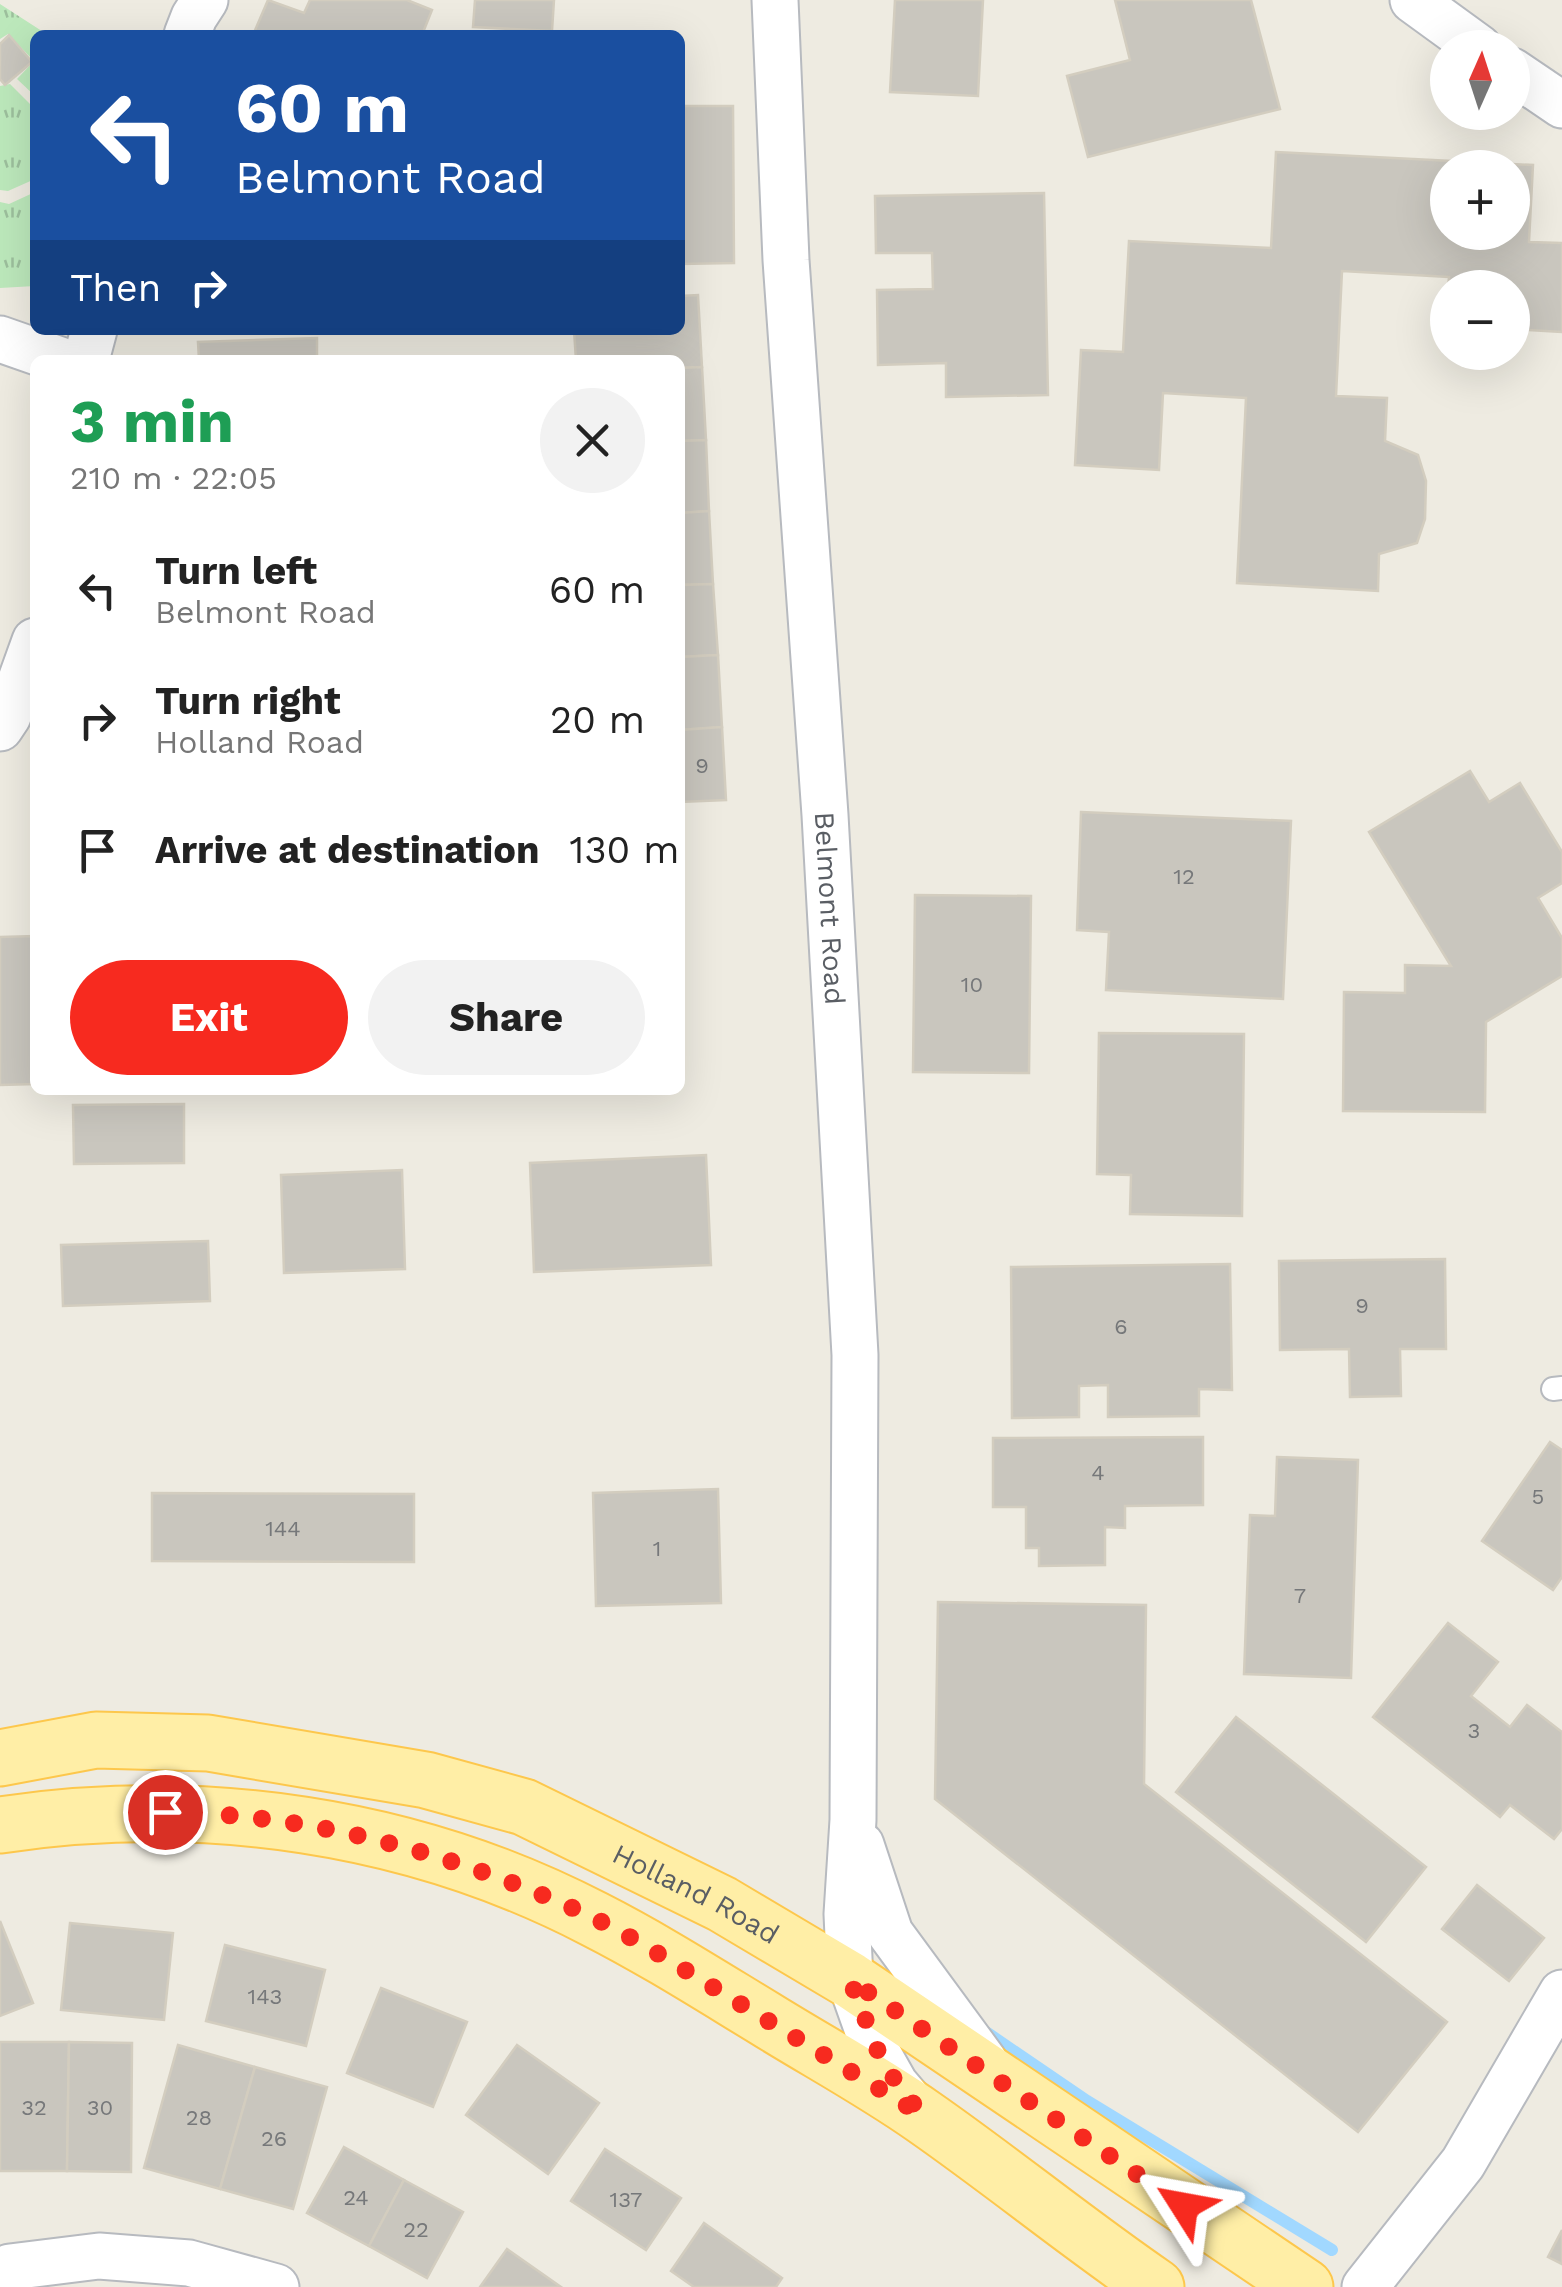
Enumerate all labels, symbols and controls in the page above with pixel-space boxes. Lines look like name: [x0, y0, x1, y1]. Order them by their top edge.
north arrow: [1430, 30, 1530, 130]
map controls: [1430, 30, 1530, 370]
text: 60 m: [235, 67, 409, 149]
icon: left: [70, 70, 200, 200]
button: +: [1430, 150, 1530, 250]
text: Belmont Road: [235, 151, 546, 204]
icon: right: [181, 260, 236, 315]
text: Then: [70, 266, 161, 310]
button: −: [1430, 270, 1530, 370]
text: 3 min: [70, 386, 234, 457]
button: close: [540, 388, 645, 493]
text: 210 m · 22:05: [70, 459, 277, 497]
text: Turn left: [155, 549, 317, 593]
icon: left: [70, 563, 125, 618]
text: 60 m: [549, 568, 645, 612]
text: Belmont Road: [155, 593, 376, 631]
text: Turn right: [155, 679, 341, 723]
icon: right: [70, 693, 125, 748]
text: 20 m: [550, 698, 645, 742]
text: Holland Road: [155, 723, 364, 761]
house number: 9: [695, 753, 709, 778]
street label: Belmont Road: [808, 811, 852, 1006]
icon: arrive: [70, 823, 125, 878]
text: Arrive at destination: [155, 828, 540, 872]
text: 130 m: [570, 828, 679, 872]
house number: 12: [1173, 864, 1195, 889]
button: Exit: [70, 960, 348, 1075]
button: Share: [368, 960, 645, 1075]
house number: 10: [961, 972, 983, 997]
house number: 9: [1355, 1293, 1369, 1318]
house number: 6: [1114, 1314, 1128, 1339]
house number: 4: [1091, 1460, 1105, 1485]
house number: 5: [1532, 1484, 1544, 1509]
house number: 144: [265, 1516, 301, 1541]
house number: 1: [653, 1536, 661, 1561]
house number: 7: [1294, 1583, 1306, 1608]
house number: 3: [1468, 1718, 1480, 1743]
pin: [123, 1770, 208, 1855]
icon: arrive: [138, 1785, 193, 1840]
street label: Holland Road: [607, 1837, 785, 1951]
house number: 143: [248, 1984, 282, 2009]
house number: 32: [21, 2095, 47, 2120]
house number: 30: [87, 2095, 113, 2120]
house number: 28: [186, 2105, 212, 2130]
house number: 26: [261, 2126, 287, 2151]
position arrow: [1132, 2154, 1236, 2258]
house number: 24: [343, 2185, 369, 2210]
house number: 137: [610, 2187, 642, 2212]
house number: 22: [403, 2217, 429, 2242]

